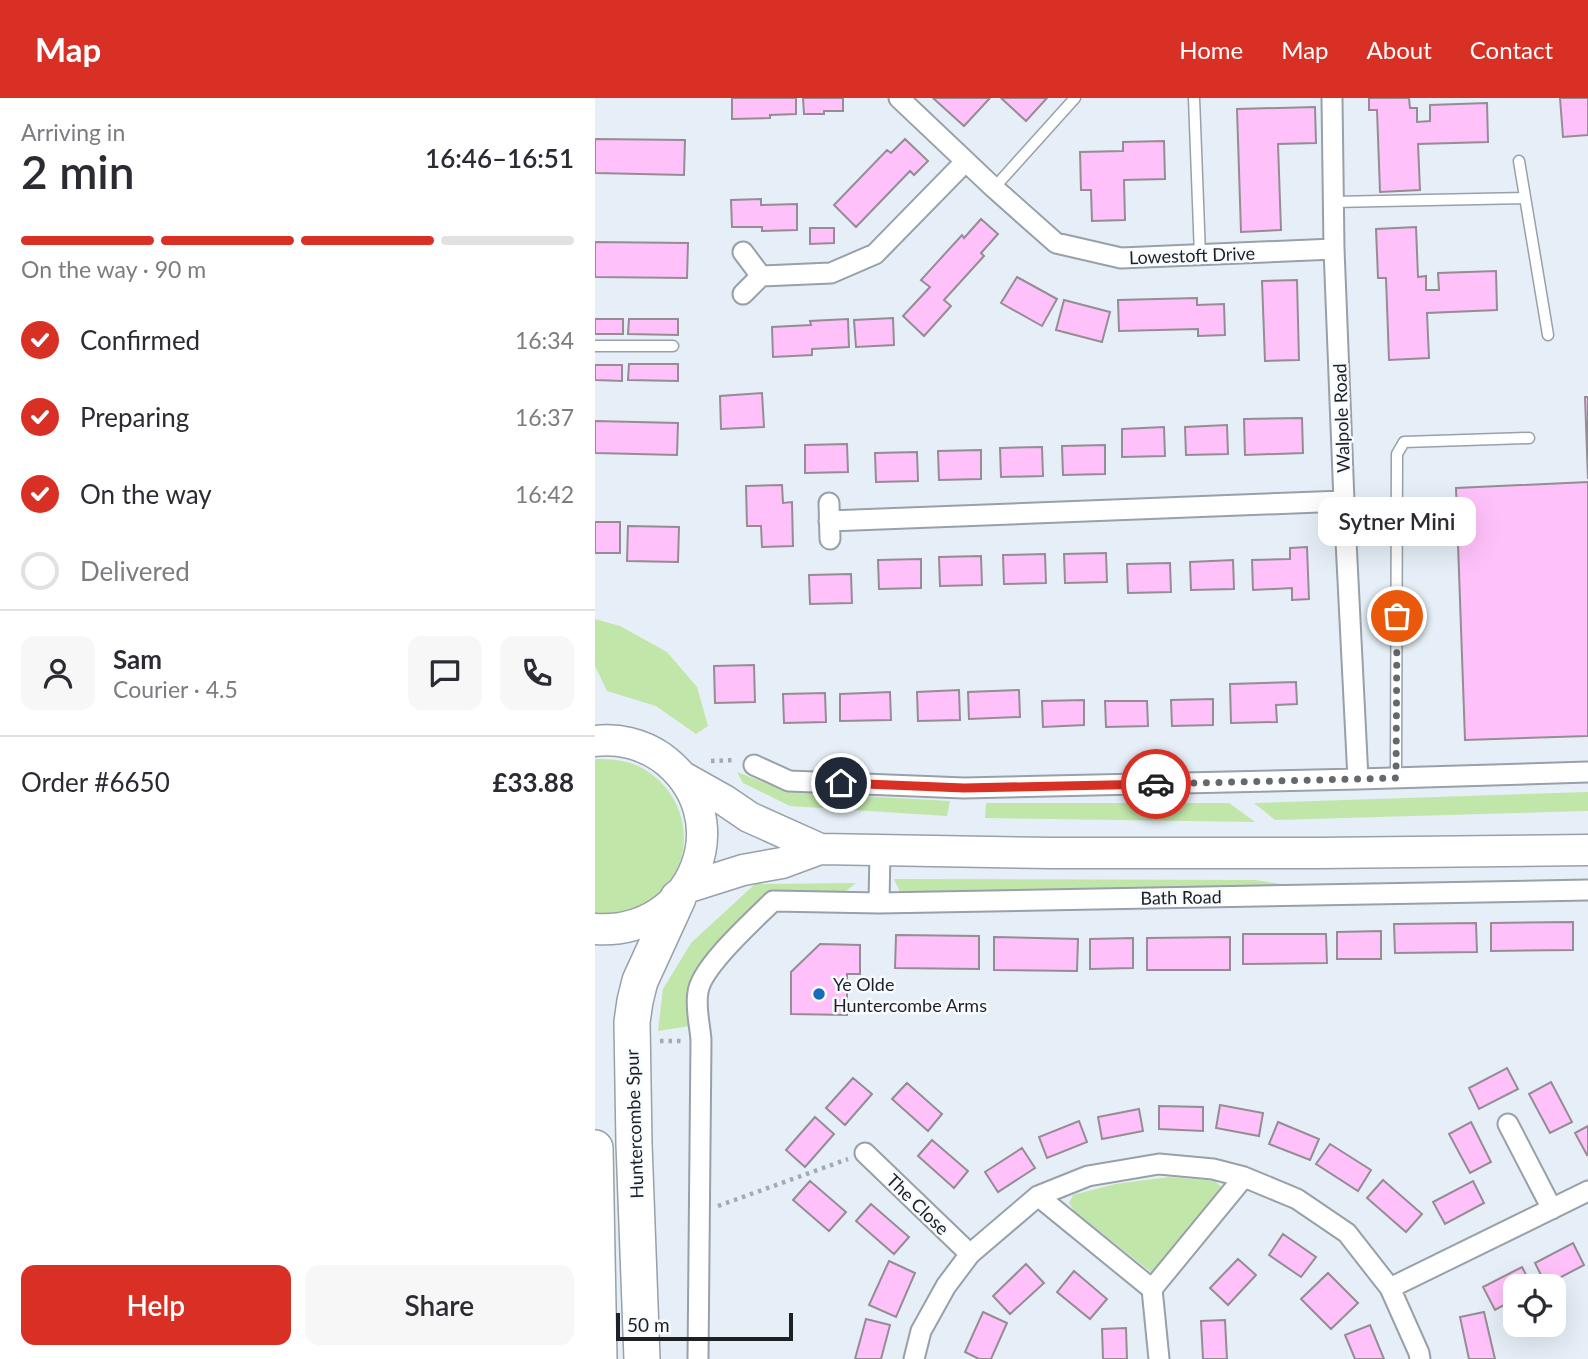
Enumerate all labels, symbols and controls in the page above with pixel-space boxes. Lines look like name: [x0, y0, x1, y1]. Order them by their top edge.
text: Map: [35, 29, 101, 69]
text: Home: [1179, 35, 1243, 64]
text: Map: [1281, 35, 1329, 64]
text: About: [1367, 35, 1432, 64]
text: Contact: [1470, 35, 1553, 64]
text: Arriving in: [21, 118, 125, 146]
text: 16:46–16:51: [425, 142, 574, 174]
text: 2 min: [21, 144, 135, 199]
street label: Lowestoft Drive: [1129, 242, 1255, 268]
text: On the way · 90 m: [21, 255, 206, 283]
icon: check: [21, 321, 59, 359]
text: Confirmed: [80, 324, 200, 356]
text: 16:34: [515, 326, 574, 354]
street label: Walpole Road: [1328, 363, 1354, 473]
icon: check: [21, 398, 59, 436]
text: Preparing: [80, 401, 189, 433]
text: 16:37: [515, 403, 574, 431]
icon: check: [21, 475, 59, 513]
text: On the way: [80, 478, 212, 510]
text: 16:42: [515, 480, 574, 508]
callout: Sytner Mini: [1318, 497, 1476, 546]
text: Sytner Mini: [1339, 507, 1455, 535]
text: Delivered: [80, 555, 190, 587]
pin: [1367, 586, 1427, 646]
icon: bag: [1378, 597, 1416, 635]
button: person: [21, 636, 95, 710]
button: chat: [408, 636, 482, 710]
button: phone: [500, 636, 574, 710]
text: Sam: [113, 643, 162, 675]
text: Courier · 4.5: [113, 675, 238, 703]
courier: [1121, 749, 1191, 819]
pin: [811, 753, 871, 813]
icon: home: [822, 764, 860, 802]
icon: car: [1137, 765, 1175, 803]
text: Order #6650: [21, 766, 170, 798]
text: £33.88: [492, 766, 574, 798]
street label: Bath Road: [1140, 885, 1222, 909]
place label: Ye Olde Huntercombe Arms: [833, 973, 987, 1016]
marker: Ye Olde Huntercombe Arms: [811, 986, 827, 1002]
street label: Huntercombe Spur: [620, 1048, 648, 1199]
street label: The Close: [882, 1169, 954, 1239]
button: Help: [21, 1265, 291, 1345]
button: Share: [305, 1265, 574, 1345]
map controls: [1503, 1274, 1566, 1337]
button: locate: [1503, 1274, 1566, 1337]
scale bar: [616, 1310, 793, 1342]
text: 50 m: [627, 1313, 670, 1336]

